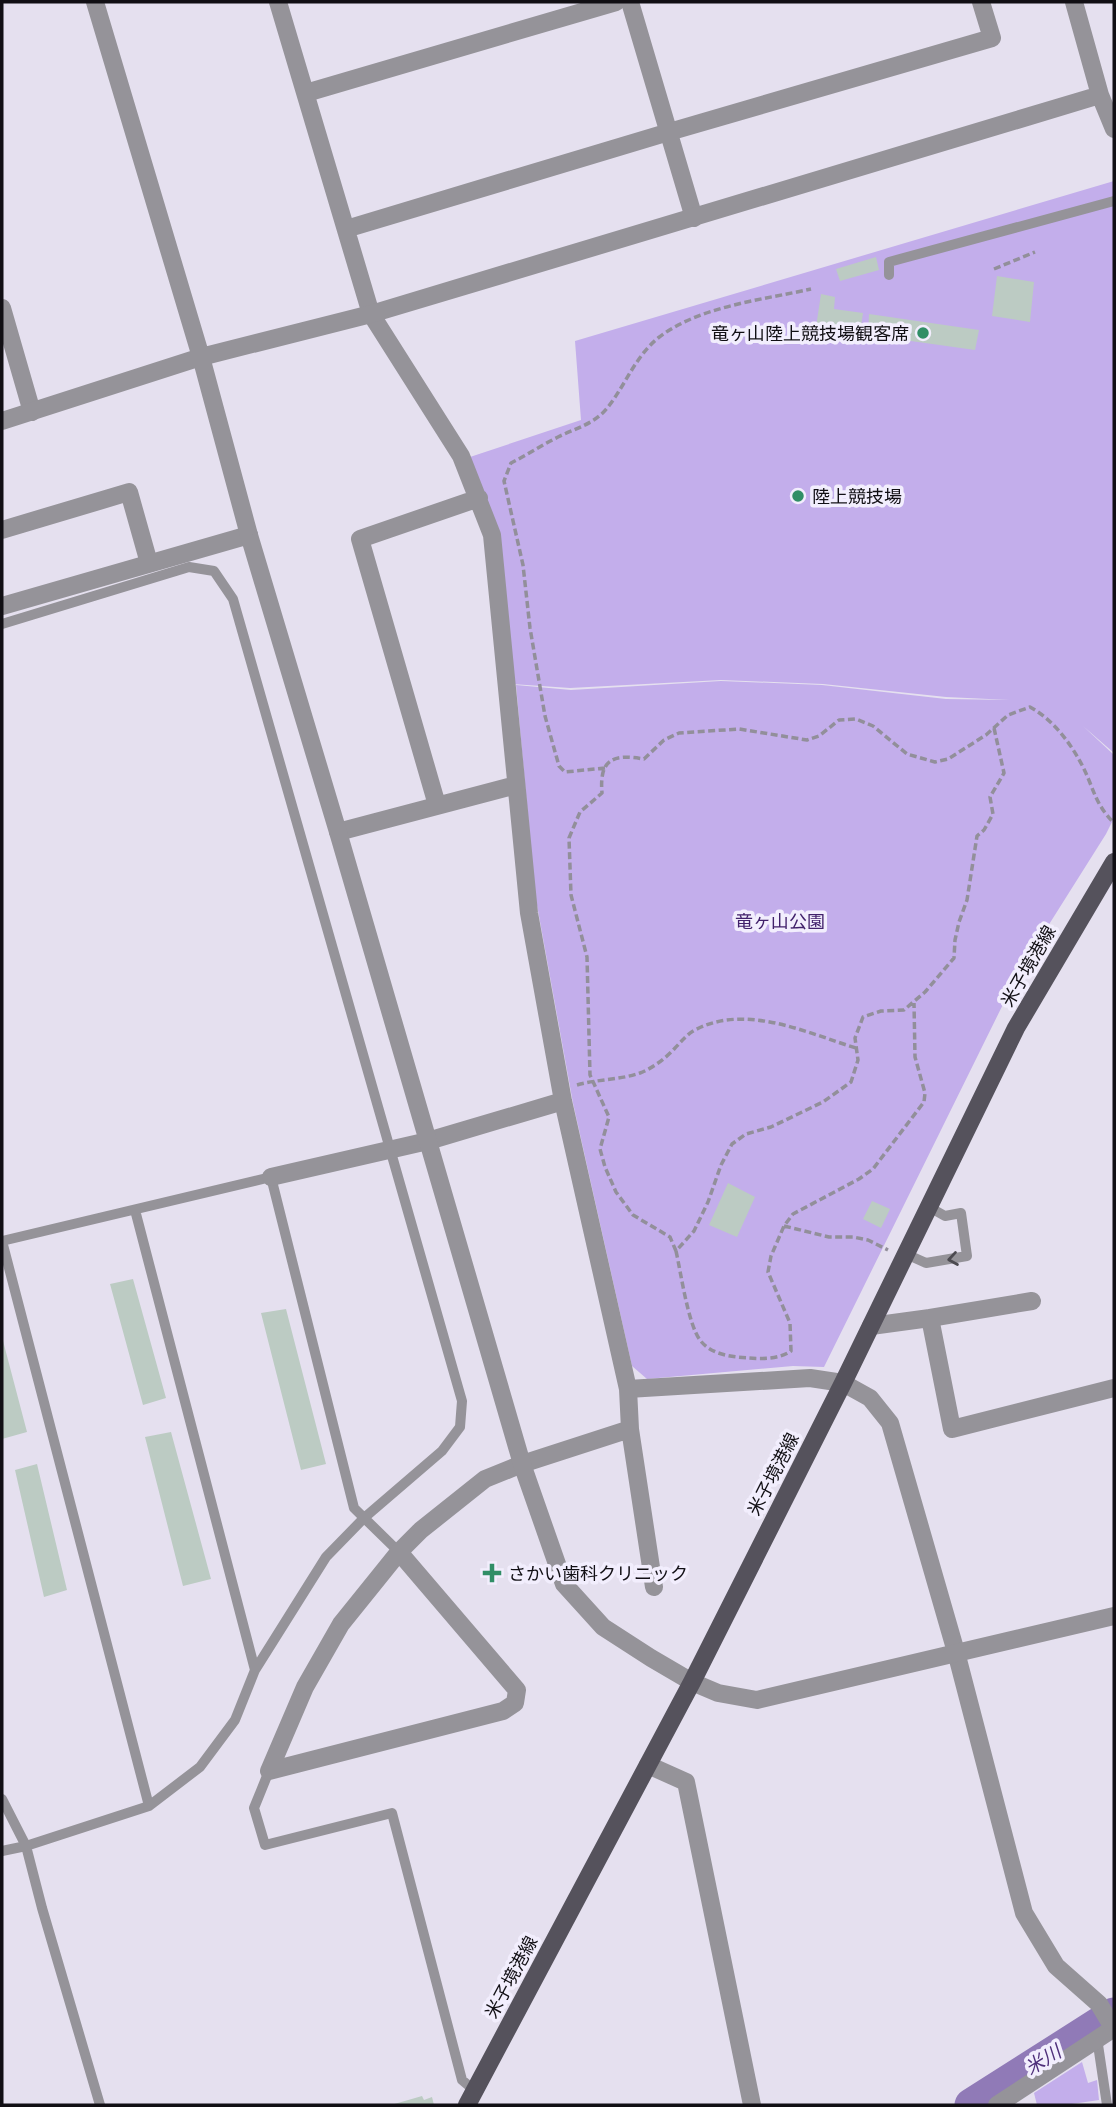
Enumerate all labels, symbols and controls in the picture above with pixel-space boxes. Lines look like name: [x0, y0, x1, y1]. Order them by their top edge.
place label: 竜ヶ山陸上競技場観客席: [711, 323, 909, 344]
marker: 竜ヶ山陸上競技場観客席: [915, 325, 931, 341]
place label: 陸上競技場: [812, 486, 902, 507]
marker: 陸上競技場: [790, 488, 806, 504]
park label: 竜ヶ山公園: [735, 911, 825, 932]
street label: 米子境港線: [996, 922, 1060, 1010]
one-way arrow: [947, 1251, 958, 1266]
street label: 米子境港線: [743, 1429, 803, 1519]
marker: さかい歯科クリニック: [482, 1563, 502, 1583]
place label: さかい歯科クリニック: [508, 1563, 688, 1584]
street label: 米子境港線: [481, 1932, 541, 2022]
water label: 米川: [1021, 2039, 1067, 2080]

